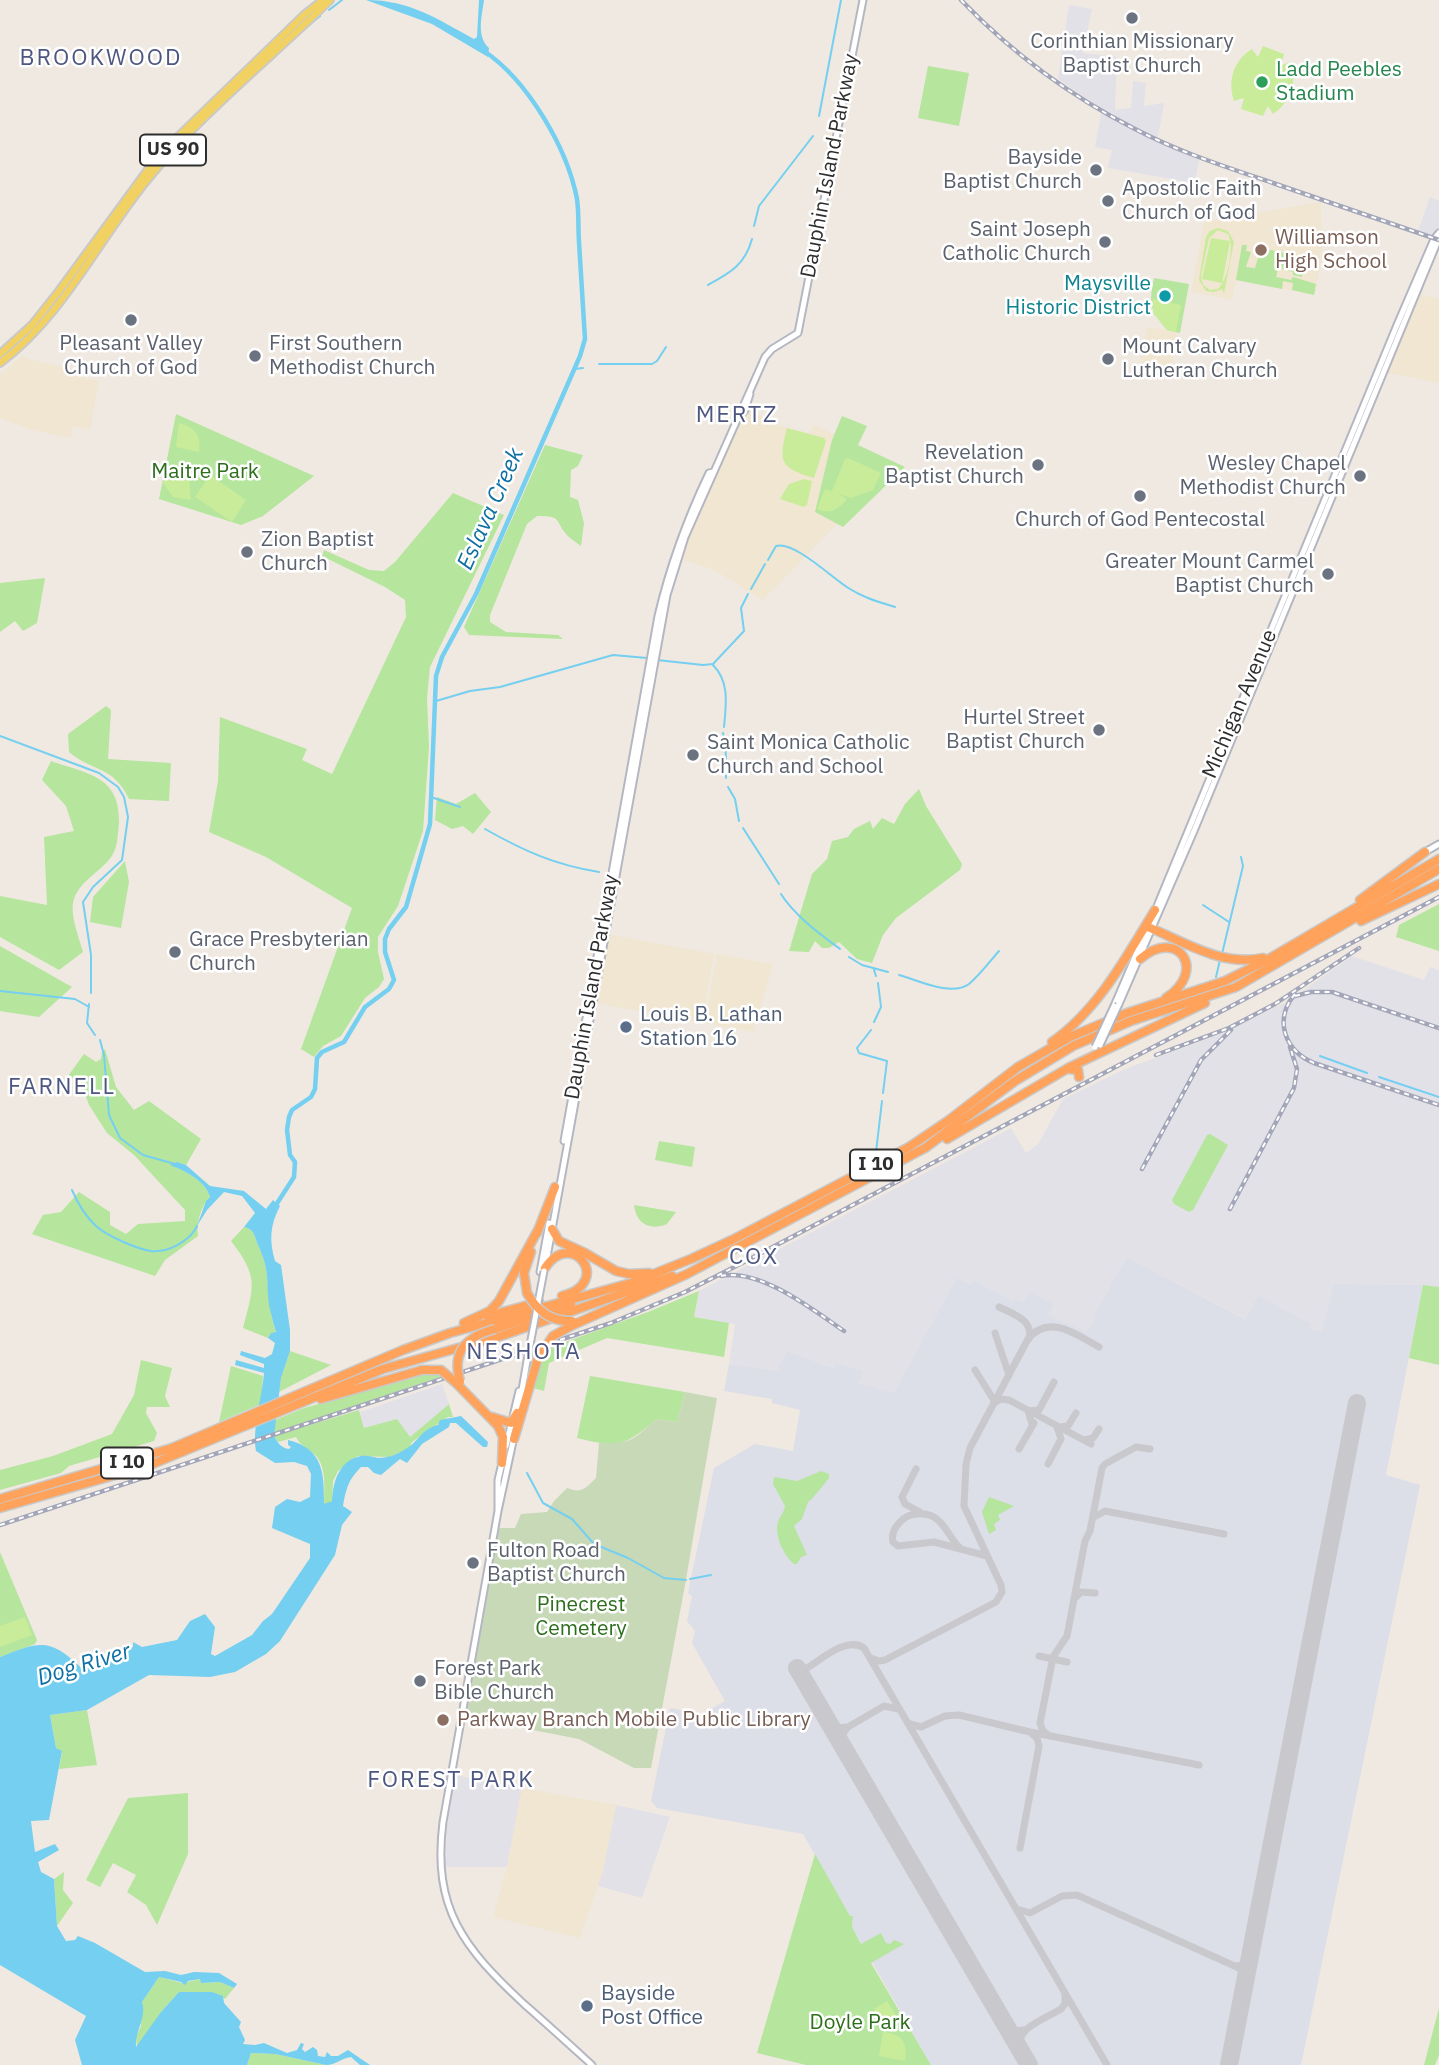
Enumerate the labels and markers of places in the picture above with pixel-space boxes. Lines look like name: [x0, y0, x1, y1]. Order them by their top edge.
marker: Corinthian Missionary Baptist Church: [1124, 10, 1140, 26]
place label: Corinthian Missionary Baptist Church: [1030, 29, 1234, 79]
place label: Ladd Peebles Stadium: [1276, 57, 1402, 107]
marker: Ladd Peebles Stadium: [1254, 74, 1270, 90]
place label: Bayside Baptist Church: [943, 145, 1082, 195]
marker: Bayside Baptist Church: [1088, 162, 1104, 178]
place label: Apostolic Faith Church of God: [1122, 176, 1262, 226]
marker: Apostolic Faith Church of God: [1100, 193, 1116, 209]
place label: Saint Joseph Catholic Church: [942, 217, 1091, 267]
place label: Williamson High School: [1275, 225, 1387, 275]
marker: Saint Joseph Catholic Church: [1097, 234, 1113, 250]
marker: Williamson High School: [1253, 242, 1269, 258]
place label: Maysville Historic District: [1006, 271, 1151, 321]
marker: Maysville Historic District: [1157, 288, 1173, 304]
marker: Pleasant Valley Church of God: [123, 312, 139, 328]
place label: Pleasant Valley Church of God: [59, 331, 203, 381]
place label: First Southern Methodist Church: [269, 331, 435, 381]
place label: Mount Calvary Lutheran Church: [1122, 334, 1278, 384]
marker: First Southern Methodist Church: [247, 348, 263, 364]
marker: Mount Calvary Lutheran Church: [1100, 351, 1116, 367]
place label: Revelation Baptist Church: [885, 440, 1024, 490]
place label: Wesley Chapel Methodist Church: [1180, 451, 1346, 501]
marker: Revelation Baptist Church: [1030, 457, 1046, 473]
marker: Wesley Chapel Methodist Church: [1352, 468, 1368, 484]
marker: Church of God Pentecostal: [1132, 488, 1148, 504]
place label: Church of God Pentecostal: [1015, 507, 1265, 533]
place label: Zion Baptist Church: [261, 527, 374, 577]
marker: Zion Baptist Church: [239, 544, 255, 560]
place label: Greater Mount Carmel Baptist Church: [1105, 549, 1314, 599]
marker: Greater Mount Carmel Baptist Church: [1320, 566, 1336, 582]
place label: Hurtel Street Baptist Church: [946, 705, 1085, 755]
marker: Hurtel Street Baptist Church: [1091, 722, 1107, 738]
place label: Saint Monica Catholic Church and School: [707, 730, 909, 780]
marker: Saint Monica Catholic Church and School: [685, 747, 701, 763]
place label: Grace Presbyterian Church: [189, 927, 369, 977]
marker: Grace Presbyterian Church: [167, 944, 183, 960]
place label: Louis B. Lathan Station 16: [640, 1002, 783, 1052]
marker: Louis B. Lathan Station 16: [618, 1019, 634, 1035]
place label: Fulton Road Baptist Church: [487, 1538, 626, 1588]
marker: Fulton Road Baptist Church: [465, 1555, 481, 1571]
place label: Forest Park Bible Church: [434, 1656, 554, 1706]
marker: Forest Park Bible Church: [412, 1673, 428, 1689]
place label: Parkway Branch Mobile Public Library: [457, 1707, 811, 1733]
marker: Parkway Branch Mobile Public Library: [435, 1712, 451, 1728]
place label: Bayside Post Office: [601, 1981, 703, 2031]
marker: Bayside Post Office: [579, 1998, 595, 2014]

